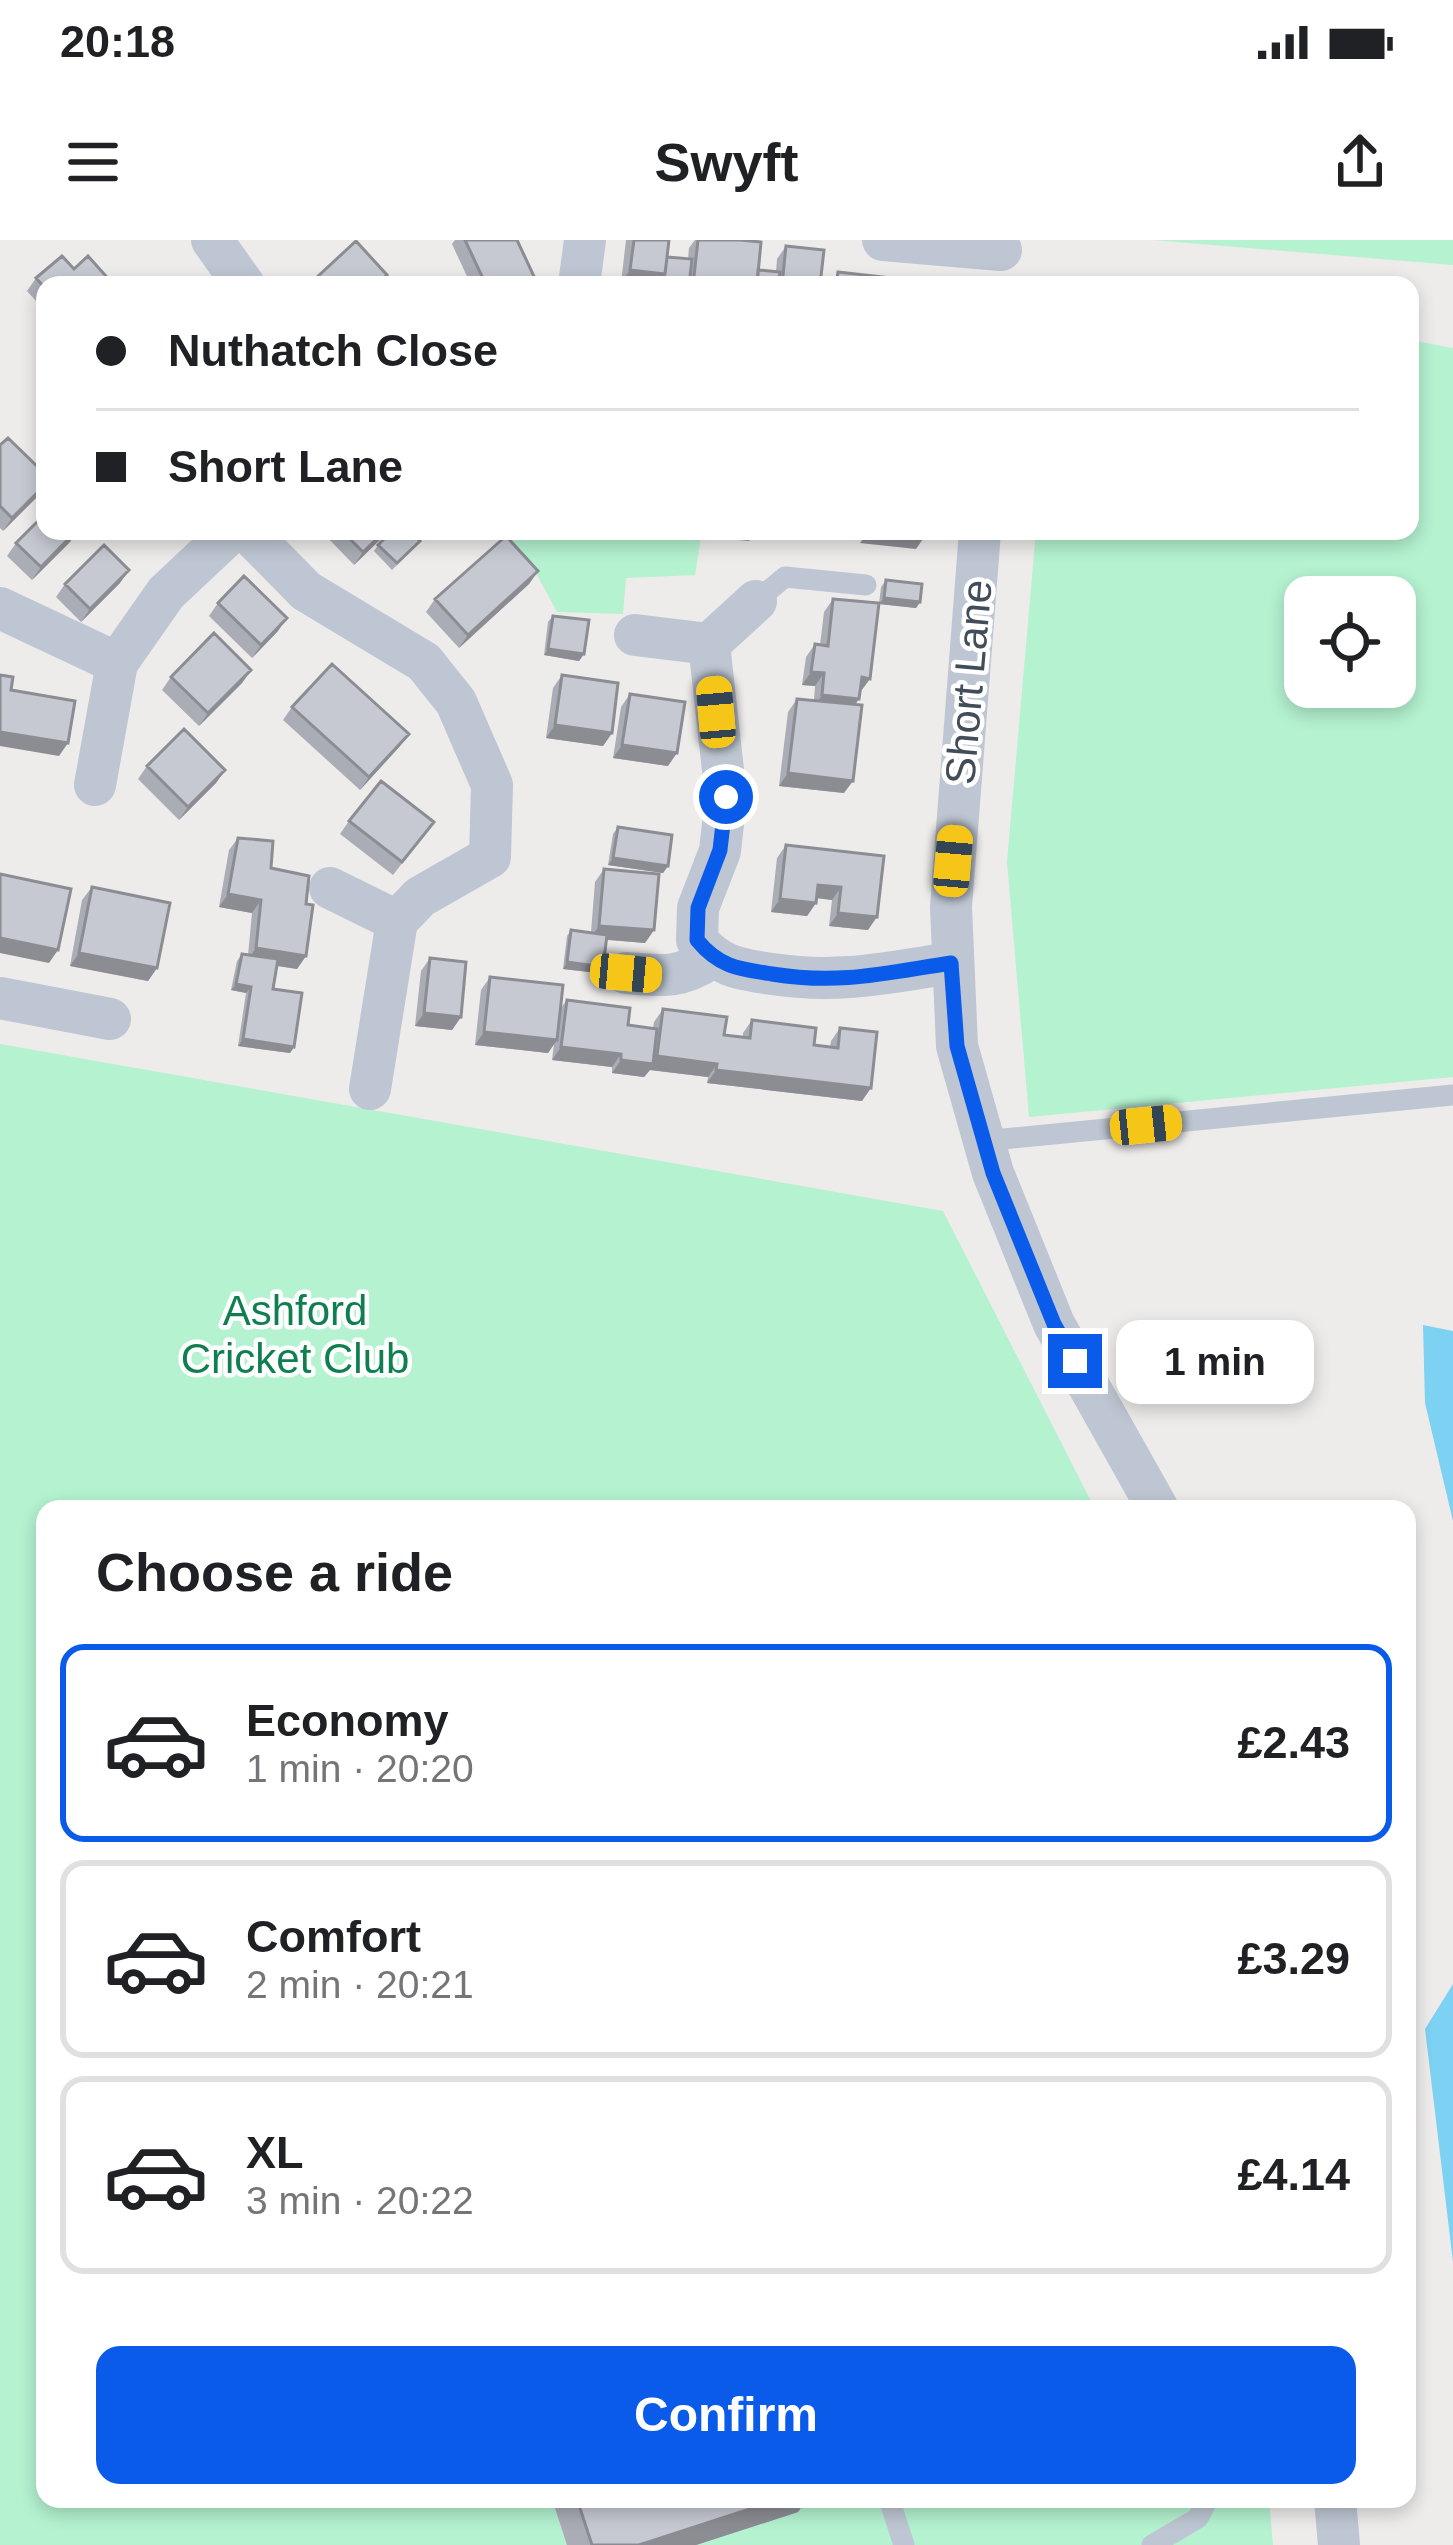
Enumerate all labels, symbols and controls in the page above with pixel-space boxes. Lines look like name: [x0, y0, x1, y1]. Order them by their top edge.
text: 20:18: [60, 16, 175, 67]
icon: menu: [60, 129, 126, 195]
icon: share: [1327, 129, 1393, 195]
text: Swyft: [654, 132, 799, 192]
text: Nuthatch Close: [168, 325, 498, 376]
text: Short Lane: [168, 441, 403, 492]
map controls: [1284, 576, 1416, 708]
button: locate: [1284, 576, 1416, 708]
street label: Short Lane: [936, 578, 1001, 786]
car: [695, 675, 737, 749]
route start: [699, 770, 753, 824]
car: [932, 824, 974, 898]
car: [589, 952, 663, 994]
car: [1108, 1103, 1184, 1147]
park label: Ashford Cricket Club: [181, 1287, 409, 1382]
callout: 1 min: [1117, 1319, 1315, 1403]
route end: [1048, 1334, 1102, 1388]
text: 1 min: [1164, 1340, 1266, 1383]
text: Choose a ride: [96, 1542, 453, 1602]
icon: car: [102, 1689, 210, 1797]
text: Economy: [246, 1695, 449, 1746]
text: £2.43: [1237, 1717, 1350, 1768]
text: 1 min · 20:20: [246, 1747, 474, 1790]
icon: car: [102, 1905, 210, 2013]
text: Comfort: [246, 1911, 421, 1962]
text: £3.29: [1237, 1933, 1350, 1984]
text: 2 min · 20:21: [246, 1963, 474, 2006]
icon: car: [102, 2121, 210, 2229]
text: XL: [246, 2127, 304, 2178]
text: £4.14: [1237, 2149, 1350, 2200]
text: 3 min · 20:22: [246, 2179, 474, 2222]
button: Confirm: [96, 2346, 1356, 2484]

